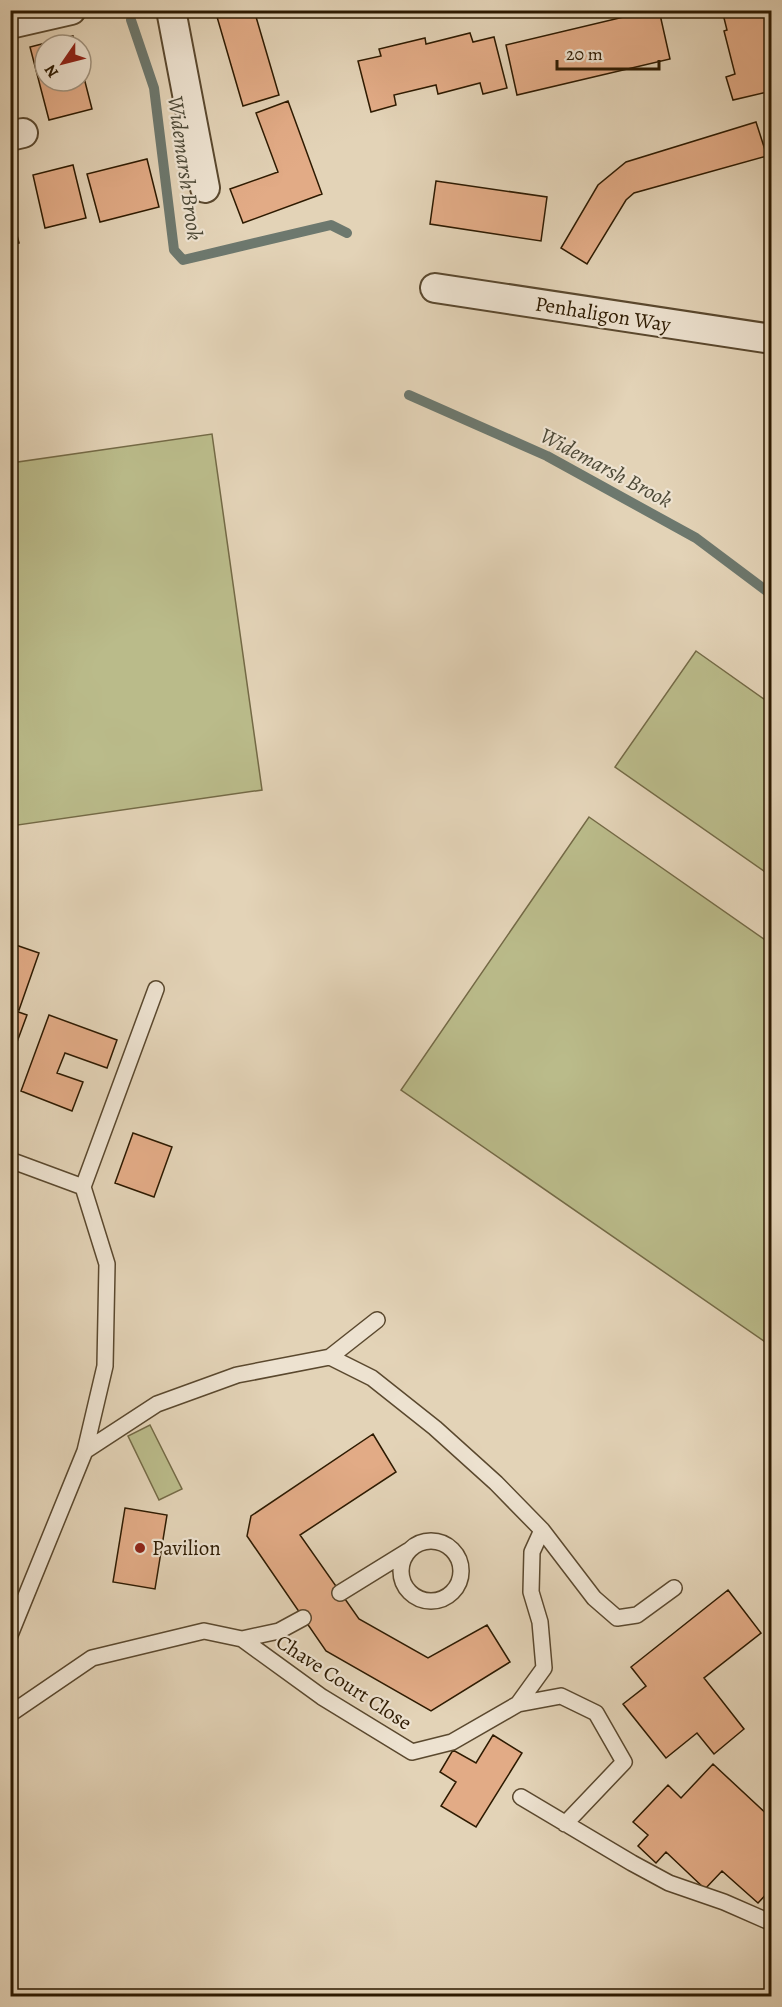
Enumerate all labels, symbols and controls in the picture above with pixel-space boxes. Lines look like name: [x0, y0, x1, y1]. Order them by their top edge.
north arrow: [33, 33, 93, 93]
scale bar: [557, 33, 659, 71]
text: 20 m: [566, 42, 603, 66]
text: N: [39, 60, 64, 82]
water label: Widemarsh Brook: [160, 94, 210, 243]
street label: Penhaligon Way: [533, 289, 673, 339]
water label: Widemarsh Brook: [535, 420, 678, 516]
place label: Pavilion: [152, 1534, 221, 1562]
marker: Pavilion: [133, 1541, 147, 1555]
street label: Chave Court Close: [271, 1628, 417, 1736]

